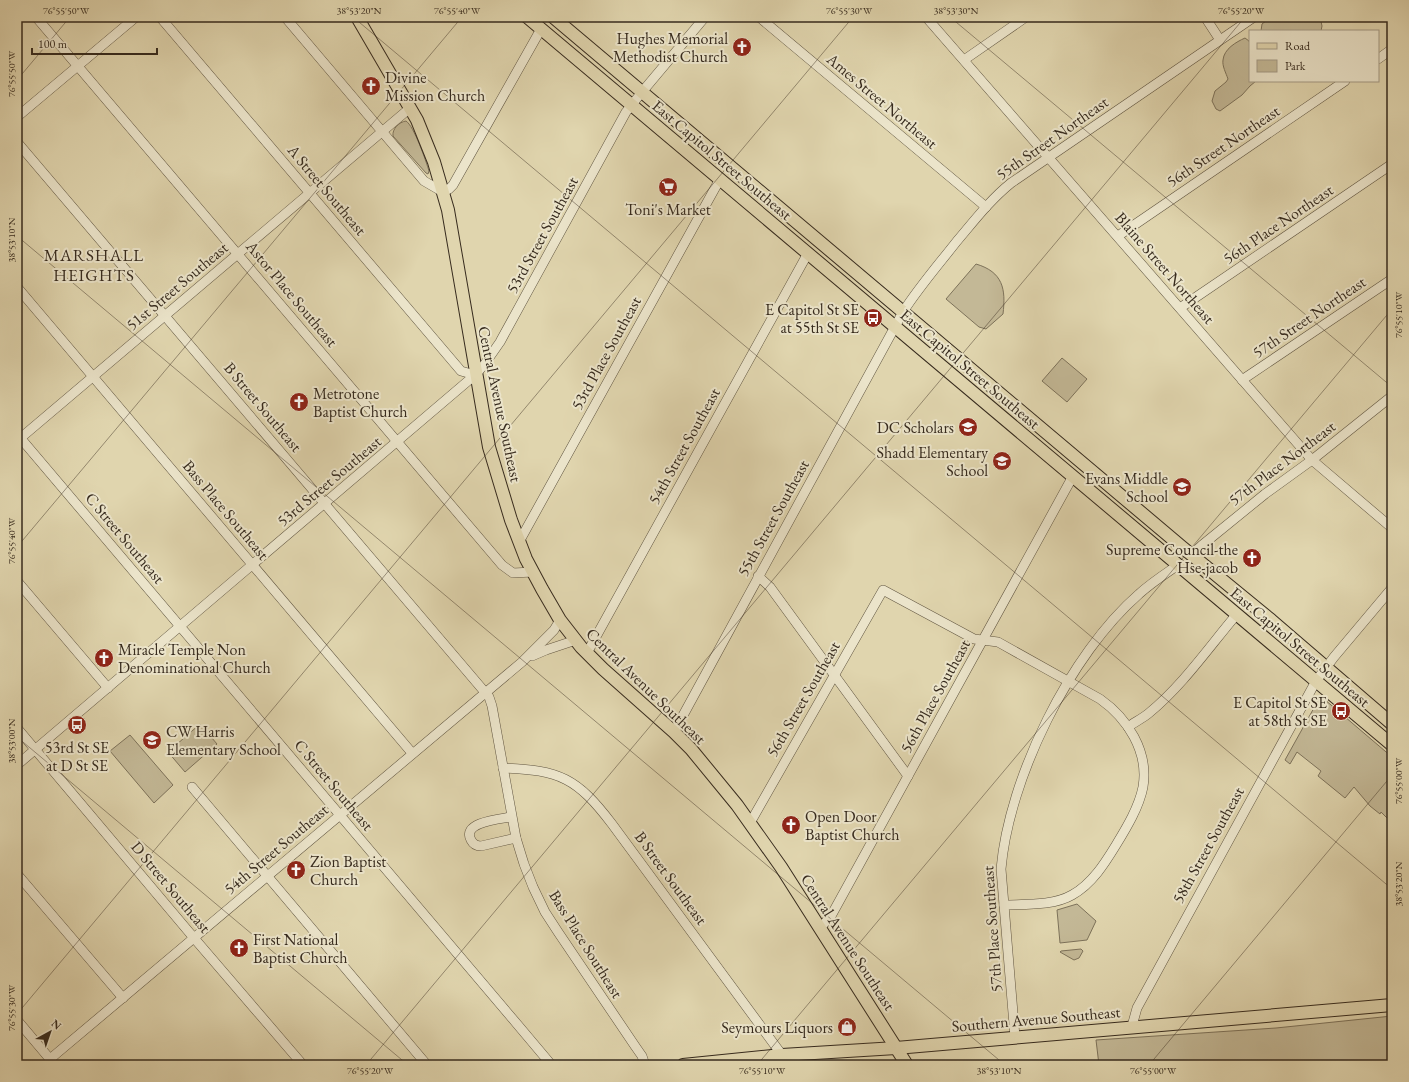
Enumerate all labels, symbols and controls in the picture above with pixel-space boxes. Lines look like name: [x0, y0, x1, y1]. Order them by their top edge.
text: 76°55'50"W: [43, 4, 90, 17]
text: 38°53'20"N: [337, 4, 382, 17]
text: 76°55'40"W: [434, 4, 481, 17]
text: 76°55'30"W: [826, 4, 873, 17]
text: 38°53'30"N: [934, 4, 979, 17]
text: 76°55'20"W: [1218, 4, 1265, 17]
place label: Hughes Memorial Methodist Church: [613, 28, 728, 67]
scale bar: [32, 30, 157, 56]
legend: [1249, 30, 1379, 82]
text: 100 m: [38, 36, 68, 52]
church icon: Hughes Memorial Methodist Church: [731, 36, 753, 58]
text: Road: [1285, 38, 1311, 54]
street label: Ames Street Northeast: [821, 48, 942, 154]
text: 76°55'50"W: [5, 50, 18, 97]
text: Park: [1285, 58, 1306, 74]
place label: Divine Mission Church: [385, 67, 485, 106]
church icon: Divine Mission Church: [360, 75, 382, 97]
street label: 55th Street Northeast: [992, 91, 1112, 185]
street label: East Capitol Street Southeast: [648, 95, 796, 225]
street label: 56th Street Northeast: [1162, 100, 1284, 192]
street label: A Street Southeast: [282, 139, 371, 240]
street label: 53rd Street Southeast: [501, 173, 583, 297]
supermarket icon: Toni's Market: [657, 176, 679, 198]
street label: 56th Place Northeast: [1219, 179, 1337, 269]
place label: Toni's Market: [625, 199, 711, 220]
street label: Blaine Street Northeast: [1111, 208, 1219, 328]
text: 38°53'10"N: [5, 217, 18, 262]
street label: Astor Place Southeast: [241, 236, 343, 351]
street label: 51st Street Southeast: [122, 237, 232, 335]
district label: MARSHALL HEIGHTS: [44, 244, 144, 286]
street label: 57th Street Northeast: [1248, 271, 1370, 363]
text: 76°55'10"W: [1392, 291, 1405, 338]
street label: 53rd Place Southeast: [566, 293, 646, 413]
place label: E Capitol St SE at 55th St SE: [765, 299, 859, 338]
street label: East Capitol Street Southeast: [896, 304, 1044, 434]
bus stop icon: E Capitol St SE at 55th St SE: [862, 307, 884, 329]
street label: Central Avenue Southeast: [473, 324, 527, 484]
street label: B Street Southeast: [219, 358, 307, 456]
place label: Metrotone Baptist Church: [313, 383, 408, 422]
street label: 54th Street Southeast: [643, 384, 725, 508]
church icon: Metrotone Baptist Church: [288, 391, 310, 413]
school or university icon: DC Scholars: [957, 416, 979, 438]
street label: 57th Place Northeast: [1224, 416, 1340, 510]
place label: DC Scholars: [877, 417, 954, 438]
street label: 53rd Street Southeast: [272, 431, 386, 531]
place label: Shadd Elementary School: [877, 442, 989, 481]
school or university icon: Shadd Elementary School: [991, 450, 1013, 472]
street label: Bass Place Southeast: [178, 456, 274, 564]
street label: 55th Street Southeast: [732, 456, 814, 580]
place label: Evans Middle School: [1085, 468, 1168, 507]
school or university icon: Evans Middle School: [1171, 476, 1193, 498]
street label: C Street Southeast: [81, 488, 169, 588]
text: 76°55'40"W: [5, 517, 18, 564]
place label: Supreme Council-the Hse-jacob: [1106, 539, 1238, 578]
church icon: Supreme Council-the Hse-jacob: [1241, 547, 1263, 569]
street label: East Capitol Street Southeast: [1226, 582, 1374, 712]
street label: Central Avenue Southeast: [582, 623, 710, 749]
street label: 56th Place Southeast: [895, 636, 975, 756]
street label: 56th Street Southeast: [761, 637, 845, 761]
place label: Miracle Temple Non Denominational Church: [118, 639, 271, 678]
church icon: Miracle Temple Non Denominational Church: [93, 647, 115, 669]
place label: E Capitol St SE at 58th St SE: [1233, 692, 1327, 731]
bus stop icon: E Capitol St SE at 58th St SE: [1330, 700, 1352, 722]
bus stop icon: 53rd St SE at D St SE: [66, 714, 88, 736]
text: 38°53'00"N: [5, 718, 18, 763]
place label: CW Harris Elementary School: [166, 721, 281, 760]
school or university icon: CW Harris Elementary School: [141, 729, 163, 751]
street label: C Street Southeast: [290, 735, 378, 835]
place label: 53rd St SE at D St SE: [45, 737, 109, 776]
text: 76°55'00"W: [1392, 757, 1405, 804]
street label: 58th Street Southeast: [1167, 783, 1249, 907]
street label: 54th Street Southeast: [219, 799, 333, 899]
place label: Open Door Baptist Church: [805, 806, 900, 845]
church icon: Open Door Baptist Church: [780, 814, 802, 836]
street label: B Street Southeast: [630, 827, 712, 929]
street label: D Street Southeast: [126, 837, 216, 937]
place label: Zion Baptist Church: [310, 851, 386, 890]
church icon: Zion Baptist Church: [285, 859, 307, 881]
text: 38°53'20"N: [1392, 861, 1405, 906]
street label: 57th Place Southeast: [977, 865, 1007, 993]
street label: Central Avenue Southeast: [796, 870, 900, 1014]
street label: Bass Place Southeast: [544, 886, 628, 1002]
place label: First National Baptist Church: [253, 929, 348, 968]
church icon: First National Baptist Church: [228, 937, 250, 959]
text: 76°55'30"W: [5, 984, 18, 1031]
street label: Southern Avenue Southeast: [951, 1001, 1121, 1037]
north arrow: [30, 1012, 70, 1052]
text: N: [49, 1016, 64, 1033]
shop icon: Seymours Liquors: [836, 1016, 858, 1038]
place label: Seymours Liquors: [721, 1017, 833, 1038]
text: 76°55'20"W: [347, 1064, 394, 1077]
text: 76°55'10"W: [739, 1064, 786, 1077]
text: 38°53'10"N: [977, 1064, 1022, 1077]
text: 76°55'00"W: [1130, 1064, 1177, 1077]

